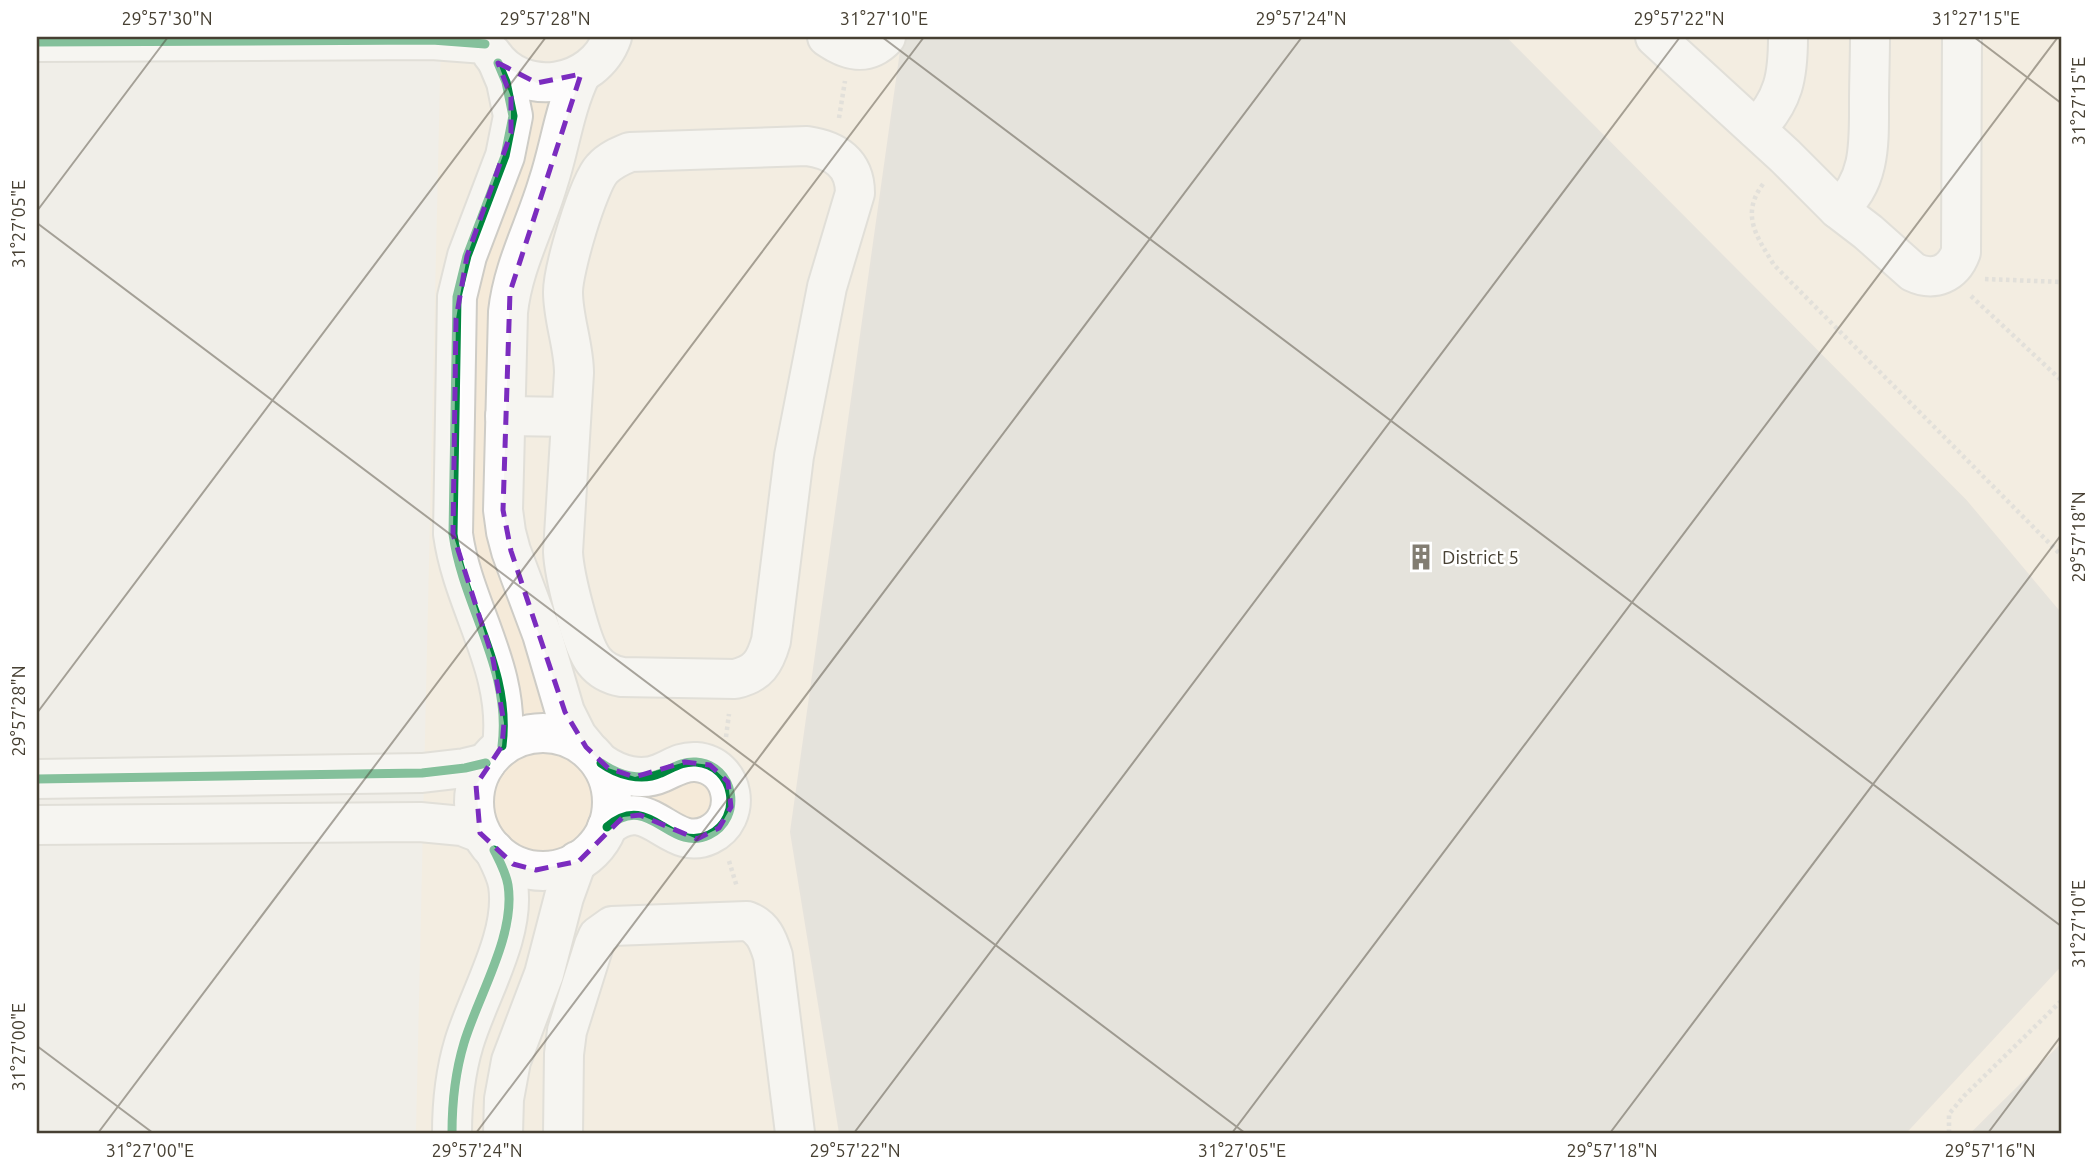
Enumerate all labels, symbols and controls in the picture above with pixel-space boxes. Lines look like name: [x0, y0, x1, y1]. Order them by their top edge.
text: 29°57'30"N: [121, 8, 213, 28]
text: 29°57'28"N: [499, 8, 591, 28]
text: 31°27'10"E: [840, 8, 928, 28]
text: 29°57'24"N: [1255, 8, 1347, 28]
text: 29°57'22"N: [1633, 8, 1725, 28]
text: 31°27'15"E: [1932, 8, 2020, 28]
text: 31°27'15"E: [2068, 57, 2088, 145]
text: 31°27'05"E: [8, 180, 28, 268]
text: 29°57'18"N: [2068, 491, 2088, 583]
building icon: District 5: [1406, 542, 1436, 572]
place label: District 5: [1442, 546, 1519, 568]
text: 29°57'28"N: [8, 665, 28, 757]
text: 31°27'10"E: [2068, 880, 2088, 968]
text: 31°27'00"E: [8, 1003, 28, 1091]
text: 31°27'00"E: [106, 1140, 194, 1160]
text: 29°57'24"N: [431, 1140, 523, 1160]
text: 29°57'22"N: [809, 1140, 901, 1160]
text: 31°27'05"E: [1198, 1140, 1286, 1160]
text: 29°57'18"N: [1566, 1140, 1658, 1160]
text: 29°57'16"N: [1944, 1140, 2036, 1160]

